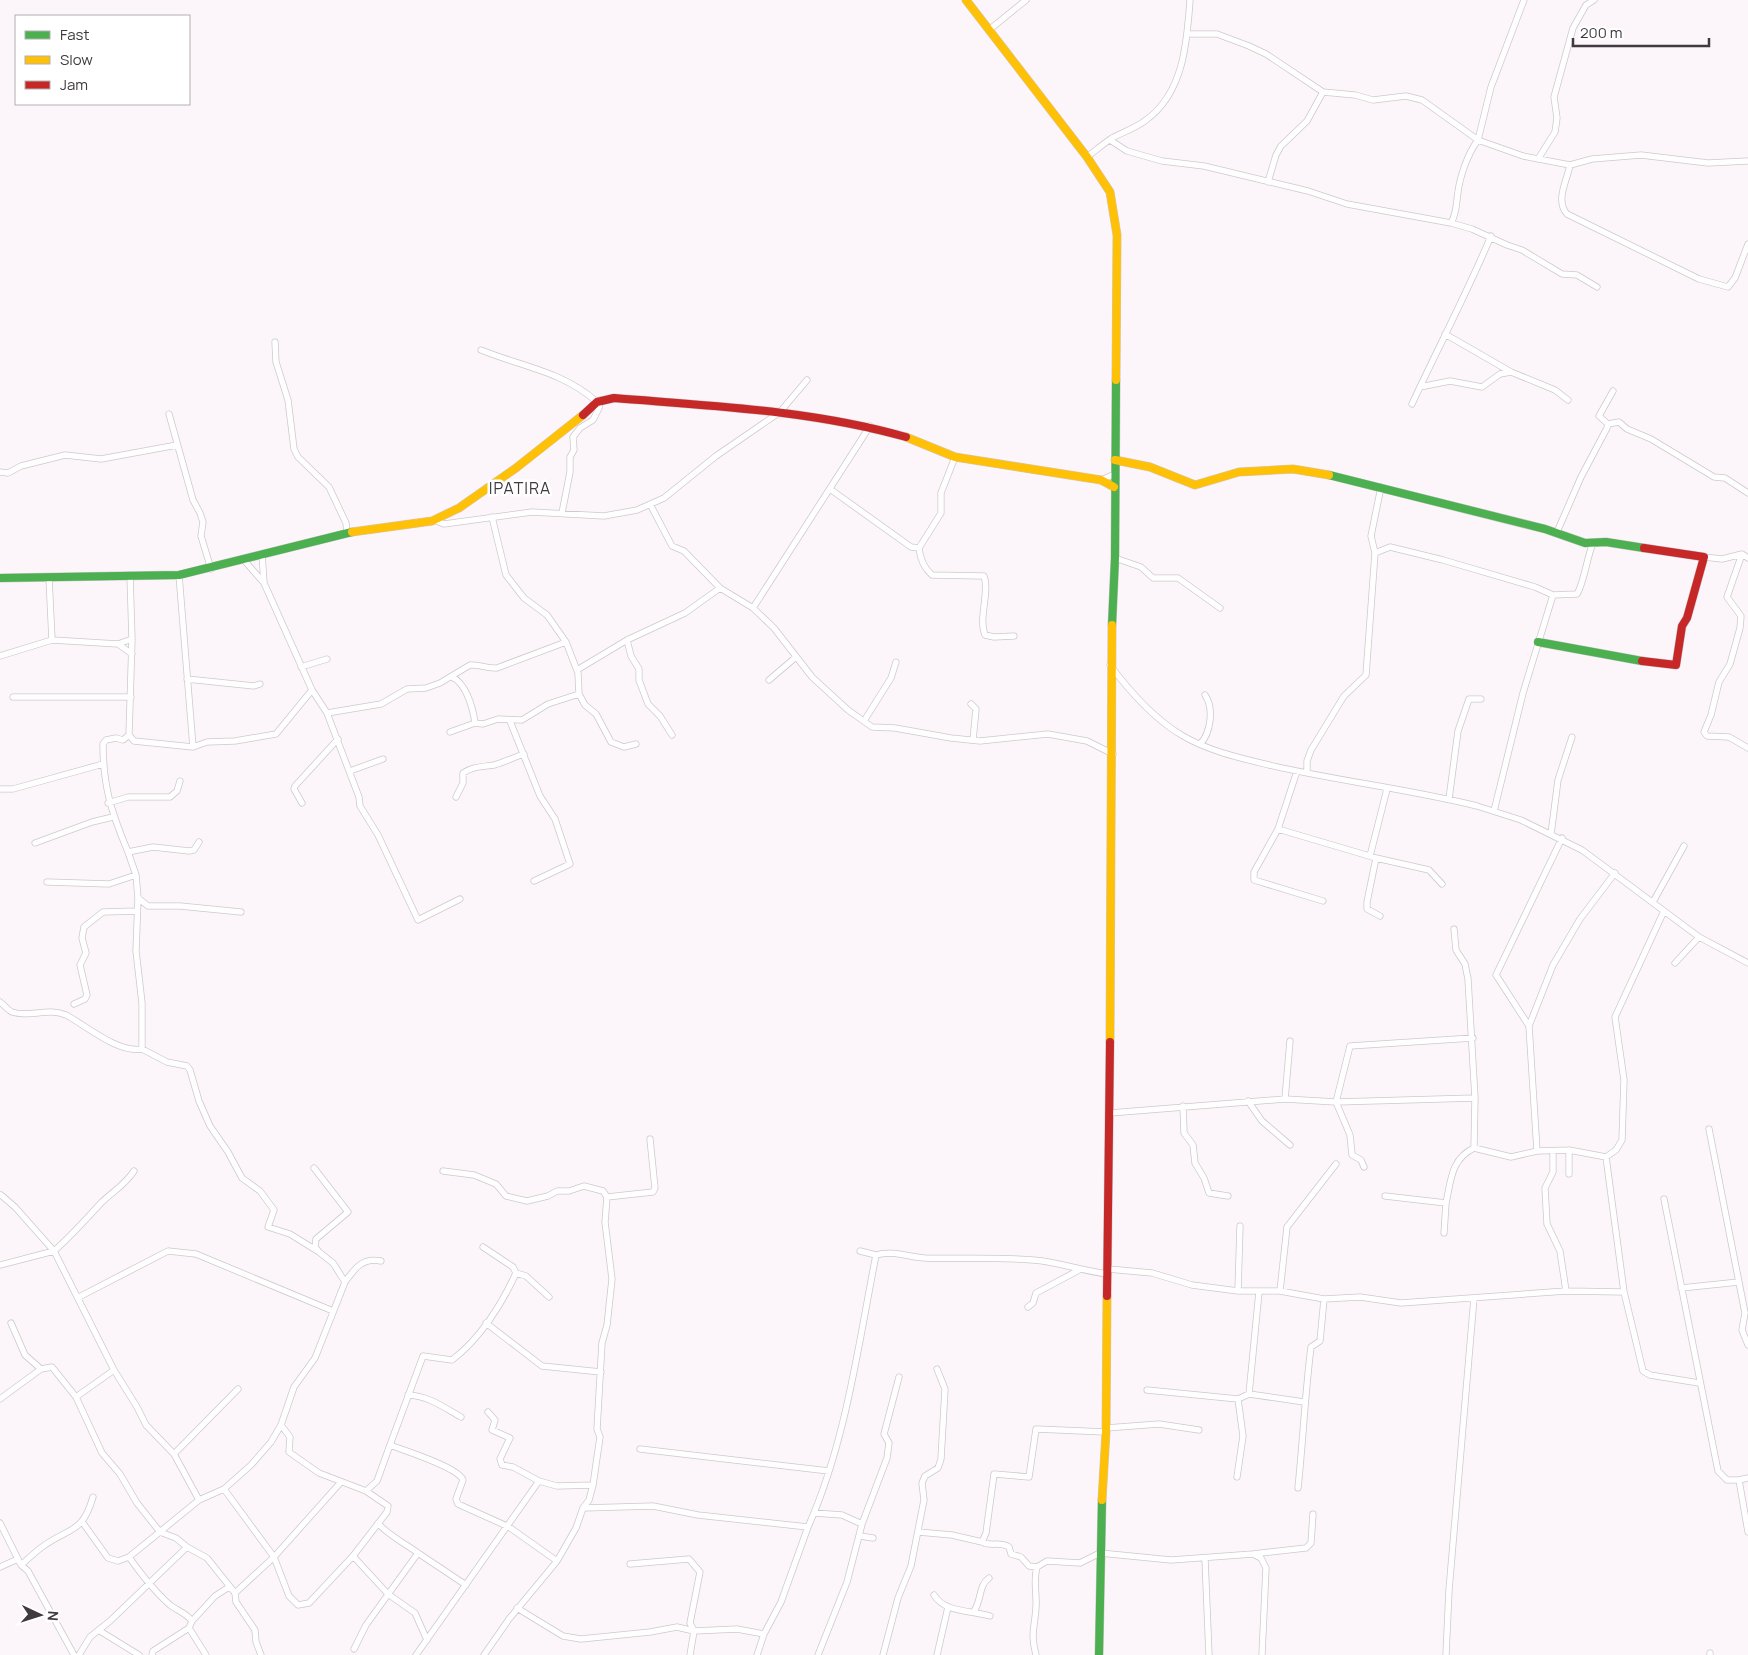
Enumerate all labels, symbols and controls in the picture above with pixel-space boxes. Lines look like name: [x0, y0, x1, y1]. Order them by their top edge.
legend: [15, 15, 190, 105]
scale bar: [1573, 15, 1709, 47]
text: 200 m: [1580, 22, 1623, 43]
text: Fast: [60, 24, 89, 45]
text: Slow: [60, 49, 93, 70]
text: Jam: [60, 74, 88, 95]
district label: IPATIRA: [489, 477, 551, 499]
north arrow: [15, 1590, 65, 1640]
text: N: [44, 1610, 63, 1622]

